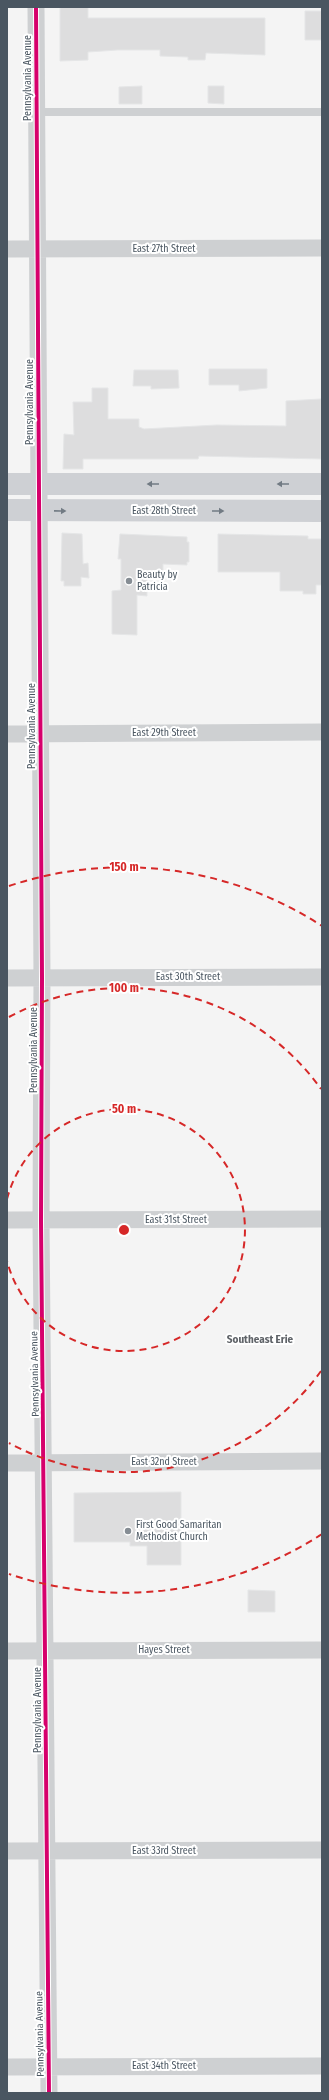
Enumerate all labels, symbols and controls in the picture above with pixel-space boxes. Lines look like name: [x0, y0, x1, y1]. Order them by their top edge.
street label: Pennsylvania Avenue: [22, 35, 34, 121]
street label: East 27th Street: [132, 243, 196, 255]
street label: Pennsylvania Avenue: [24, 359, 36, 445]
one-way arrow: [146, 481, 159, 487]
one-way arrow: [276, 481, 289, 487]
street label: East 28th Street: [132, 505, 197, 517]
one-way arrow: [54, 508, 67, 514]
one-way arrow: [212, 508, 225, 514]
place label: Beauty by Patricia: [137, 569, 178, 593]
marker: Beauty by Patricia: [124, 576, 134, 586]
street label: Pennsylvania Avenue: [26, 683, 38, 769]
street label: East 29th Street: [132, 727, 197, 739]
text: 150 m: [109, 860, 139, 874]
street label: East 30th Street: [156, 971, 221, 983]
text: 100 m: [109, 981, 139, 995]
street label: Pennsylvania Avenue: [28, 1007, 40, 1093]
text: 50 m: [112, 1102, 136, 1116]
street label: East 31st Street: [145, 1214, 208, 1226]
centre of rings: [117, 1223, 131, 1237]
street label: Pennsylvania Avenue: [28, 1331, 42, 1417]
district label: Southeast Erie: [227, 1333, 294, 1346]
street label: East 32nd Street: [131, 1456, 198, 1468]
place label: First Good Samaritan Methodist Church: [136, 1519, 222, 1543]
marker: First Good Samaritan Methodist Church: [123, 1526, 133, 1536]
street label: Hayes Street: [138, 1644, 190, 1656]
street label: Pennsylvania Avenue: [32, 1667, 44, 1753]
street label: East 33rd Street: [132, 1845, 197, 1857]
street label: Pennsylvania Avenue: [33, 1991, 47, 2077]
street label: East 34th Street: [132, 2060, 197, 2072]

